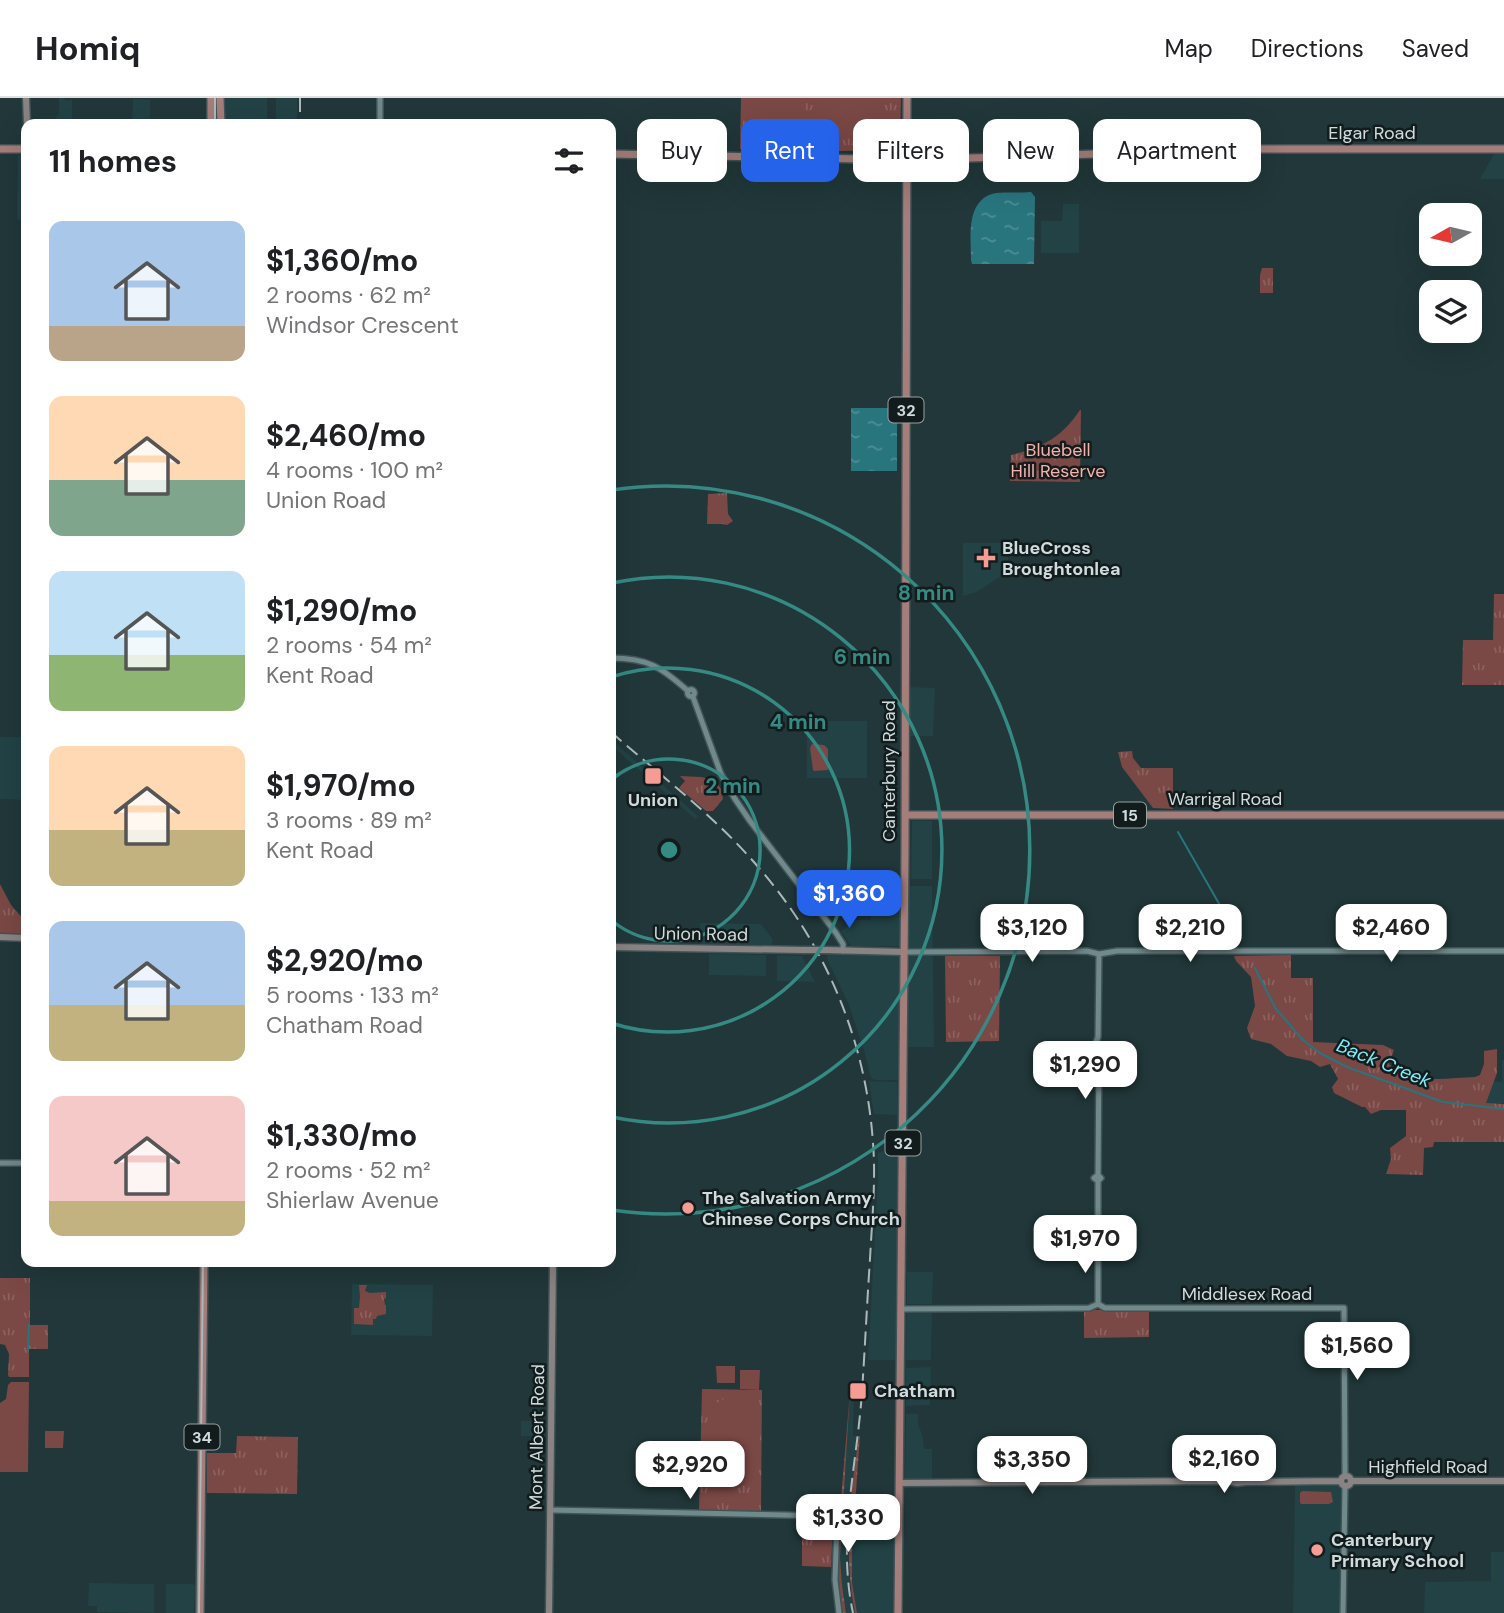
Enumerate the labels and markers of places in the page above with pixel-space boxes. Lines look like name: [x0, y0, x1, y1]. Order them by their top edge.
place label: BlueCross Broughtonlea: [1002, 536, 1120, 581]
marker: BlueCross Broughtonlea: [976, 548, 996, 568]
marker: Union: [643, 766, 663, 786]
place label: Union: [628, 788, 678, 812]
centre of rings: [657, 838, 681, 862]
pin: $1,360: [792, 870, 906, 930]
pin: $3,120: [975, 904, 1089, 964]
pin: $2,210: [1133, 904, 1247, 964]
pin: $2,460: [1334, 904, 1448, 964]
pin: $1,290: [1028, 1042, 1142, 1101]
place label: The Salvation Army Chinese Corps Church: [702, 1186, 900, 1231]
marker: The Salvation Army Chinese Corps Church: [680, 1200, 696, 1216]
pin: $1,970: [1028, 1216, 1142, 1275]
pin: $1,560: [1300, 1322, 1414, 1382]
place label: Chatham: [874, 1379, 955, 1403]
marker: Chatham: [848, 1381, 868, 1401]
pin: $3,350: [975, 1436, 1089, 1496]
pin: $2,160: [1167, 1436, 1281, 1495]
pin: $2,920: [633, 1442, 747, 1501]
pin: $1,330: [791, 1494, 905, 1554]
place label: Canterbury Primary School: [1331, 1528, 1464, 1573]
marker: Canterbury Primary School: [1309, 1542, 1325, 1558]

